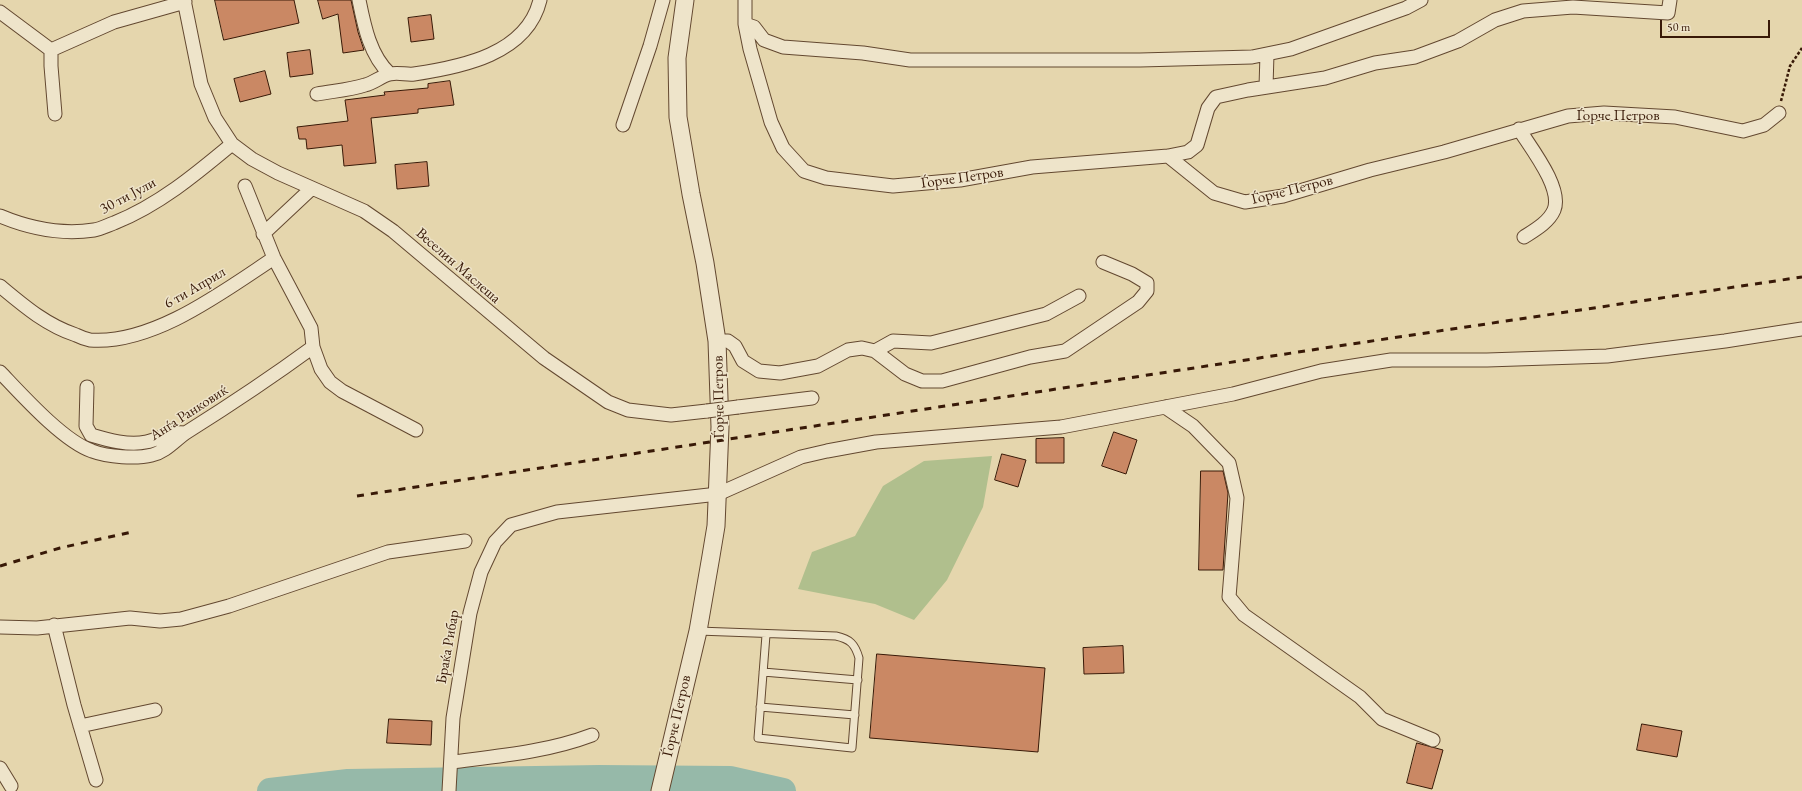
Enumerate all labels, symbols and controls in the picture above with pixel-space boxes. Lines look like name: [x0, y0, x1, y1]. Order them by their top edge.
scale bar: [1662, 12, 1772, 38]
text: 50 m: [1667, 19, 1690, 35]
street label: Ѓорче Петров: [1576, 107, 1660, 125]
street label: Ѓорче Петров: [920, 163, 1004, 193]
street label: Ѓорче Петров: [1249, 171, 1335, 209]
street label: 30 ти Јули: [97, 174, 159, 218]
street label: Веселин Маслеша: [412, 224, 504, 308]
street label: 6 ти Април: [161, 263, 229, 313]
street label: Ѓорче Петров: [709, 355, 729, 439]
street label: Анѓа Ранковиќ: [147, 381, 231, 445]
street label: Браќа Рибар: [433, 609, 463, 685]
street label: Ѓорче Петров: [659, 673, 695, 759]

